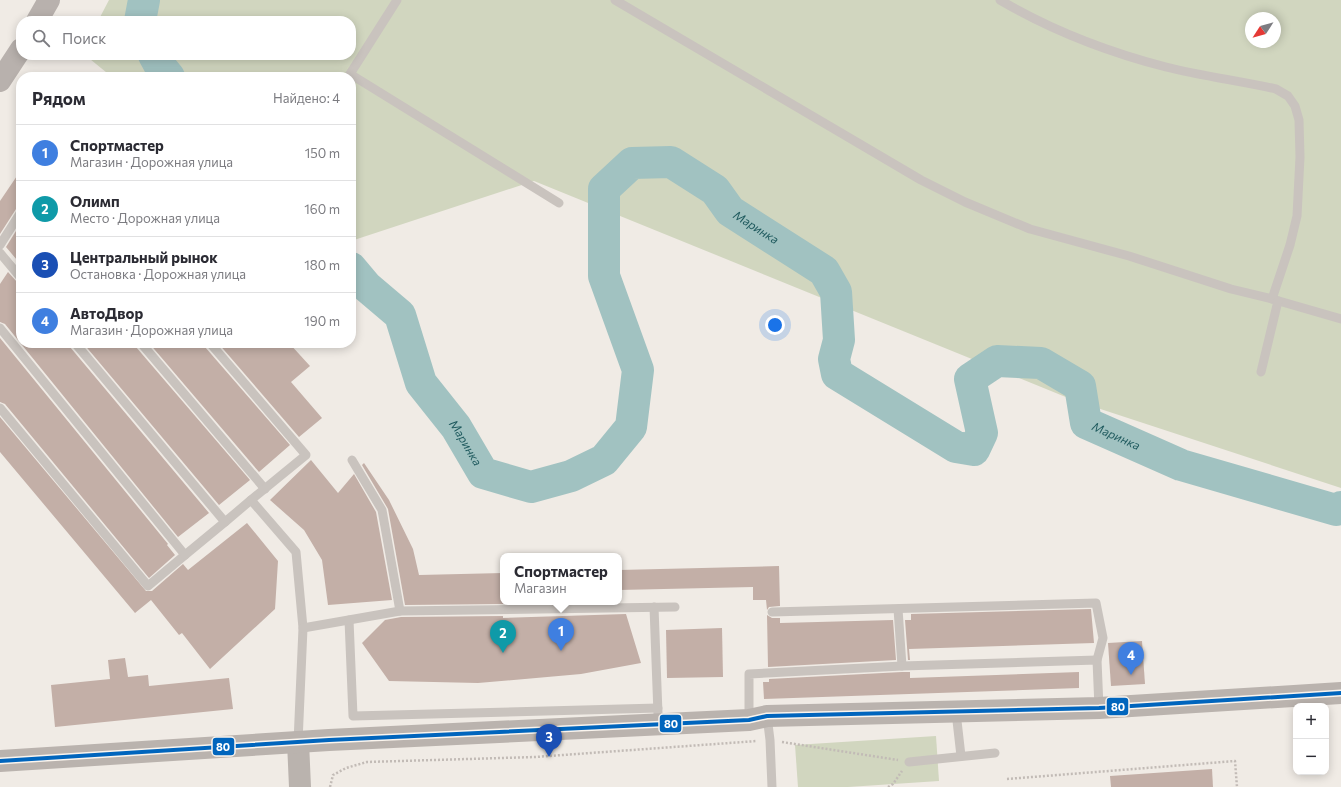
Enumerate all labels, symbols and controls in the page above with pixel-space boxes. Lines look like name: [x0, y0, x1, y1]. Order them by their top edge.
north arrow: [1245, 12, 1281, 48]
search box: [16, 16, 356, 60]
icon: search: [30, 27, 52, 49]
text: Поиск: [62, 29, 106, 47]
text: Рядом: [32, 88, 86, 109]
text: Найдено: 4: [273, 90, 340, 106]
text: Спортмастер: [70, 136, 164, 154]
text: 1: [42, 145, 48, 161]
text: 150 m: [305, 145, 340, 161]
text: Магазин · Дорожная улица: [70, 154, 233, 170]
text: Олимп: [70, 192, 120, 210]
text: 2: [41, 201, 49, 217]
text: 160 m: [304, 201, 340, 217]
water label: Маринка: [731, 207, 782, 246]
text: Место · Дорожная улица: [70, 210, 220, 226]
text: Центральный рынок: [70, 248, 218, 266]
text: 3: [41, 257, 49, 273]
text: 180 m: [304, 257, 340, 273]
text: Остановка · Дорожная улица: [70, 266, 246, 282]
text: АвтоДвор: [70, 304, 143, 322]
text: 4: [41, 313, 49, 329]
text: 190 m: [304, 313, 340, 329]
your location: [765, 315, 785, 335]
text: Магазин · Дорожная улица: [70, 322, 233, 338]
water label: Маринка: [447, 417, 485, 468]
water label: Маринка: [1090, 419, 1143, 452]
popup: [500, 553, 622, 605]
text: Спортмастер: [514, 562, 608, 580]
text: Магазин: [514, 580, 567, 596]
pin: 1: [548, 618, 574, 651]
pin: 2: [490, 620, 516, 653]
pin: 4: [1118, 642, 1144, 675]
line badge: 80: [1106, 697, 1129, 716]
text: 80: [1111, 700, 1125, 713]
map controls: [1293, 703, 1329, 775]
button: +: [1293, 703, 1329, 739]
line badge: 80: [659, 714, 682, 733]
text: 80: [664, 717, 678, 730]
pin: 3: [536, 724, 562, 757]
line badge: 80: [212, 737, 235, 756]
button: −: [1293, 739, 1329, 775]
text: 80: [216, 740, 230, 753]

